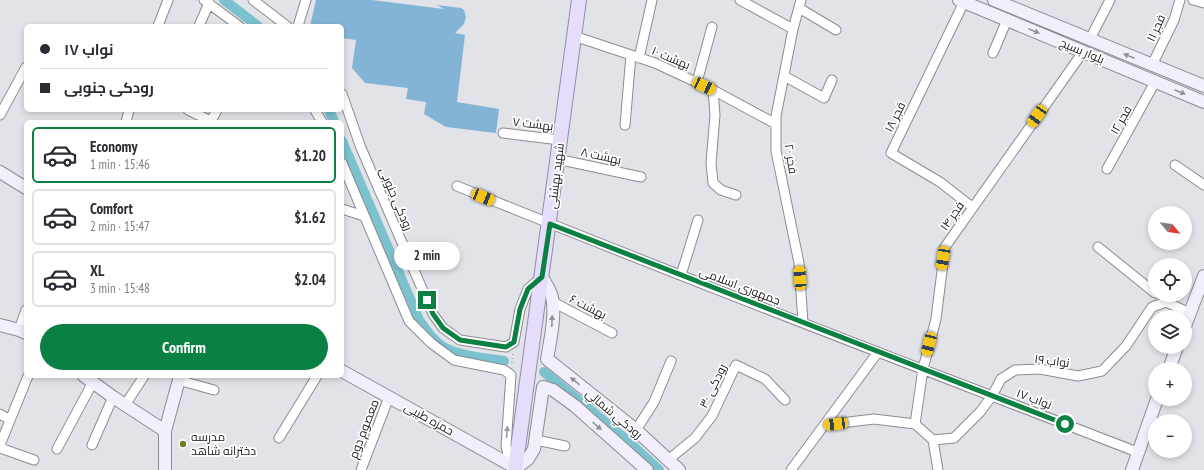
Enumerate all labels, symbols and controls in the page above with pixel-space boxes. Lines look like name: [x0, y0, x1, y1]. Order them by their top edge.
street label: فجر ۱۱: [1143, 12, 1168, 44]
one-way arrow: [1029, 28, 1040, 34]
street label: بلوار بسیج: [1057, 34, 1107, 68]
text: نواب ۱۷: [64, 40, 113, 59]
street label: بهشت ۱۰: [650, 43, 693, 72]
one-way arrow: [1123, 52, 1135, 58]
car: [691, 75, 717, 97]
text: رودکی جنوبی: [64, 78, 154, 97]
one-way arrow: [1174, 89, 1185, 95]
street label: فجر ۱۸: [881, 99, 908, 134]
car: [1025, 103, 1049, 129]
street label: فجر ۱۲: [1107, 103, 1135, 137]
street label: بهشت ۷: [512, 114, 554, 133]
icon: car: [42, 137, 78, 173]
text: Economy: [90, 137, 138, 156]
street label: شهید بهشتی: [544, 142, 567, 210]
street label: فجر ۲۰: [782, 143, 801, 175]
street label: بهشت ۸: [579, 144, 623, 167]
text: $1.20: [294, 146, 326, 165]
text: 1 min · 15:46: [90, 156, 150, 173]
street label: رودکی جنوبی: [376, 165, 416, 233]
car: [470, 187, 496, 207]
street label: فجر ۱۴: [936, 198, 967, 233]
icon: car: [42, 199, 78, 235]
text: Comfort: [90, 199, 133, 218]
north arrow: [1148, 206, 1192, 250]
map controls: [1148, 206, 1192, 458]
text: $1.62: [294, 208, 326, 227]
text: 2 min · 15:47: [90, 218, 150, 235]
callout: 2 min: [394, 242, 460, 270]
car: [935, 245, 951, 271]
text: 2 min: [414, 247, 440, 264]
button: locate: [1148, 258, 1192, 302]
icon: car: [42, 261, 78, 297]
text: XL: [90, 261, 104, 280]
street label: جمهوری اسلامی: [698, 263, 783, 308]
car: [793, 266, 807, 290]
text: $2.04: [294, 270, 326, 289]
text: 3 min · 15:48: [90, 280, 150, 297]
route end: [418, 291, 436, 309]
street label: بهشت ۶: [567, 291, 609, 322]
button: layers: [1148, 310, 1192, 354]
one-way arrow: [549, 314, 555, 327]
button: Confirm: [40, 324, 328, 370]
car: [920, 331, 938, 357]
street label: نواب ۱۹: [1034, 351, 1071, 370]
street label: رودکی ۳۰: [695, 361, 730, 410]
button: +: [1148, 362, 1192, 406]
one-way arrow: [569, 377, 580, 386]
street label: رودکي شمالي: [581, 385, 646, 444]
street label: نواب ۱۷: [1014, 385, 1054, 412]
street label: معصوم دوم: [345, 397, 383, 461]
street label: حمزه طیبی: [402, 399, 457, 438]
button: −: [1148, 414, 1192, 458]
route start: [1056, 415, 1074, 433]
car: [823, 417, 849, 431]
one-way arrow: [592, 421, 602, 430]
one-way arrow: [503, 426, 510, 438]
place label: مدرسه دخترانه شاهد: [191, 429, 256, 458]
marker: مدرسه دخترانه شاهد: [178, 439, 188, 449]

